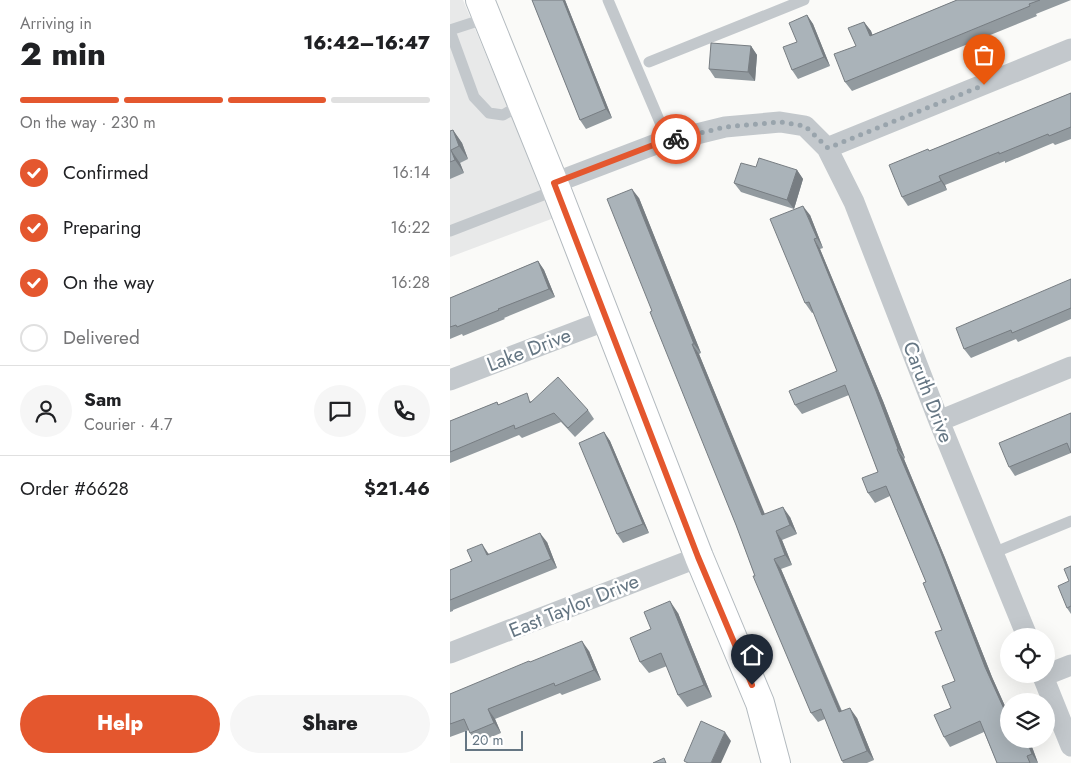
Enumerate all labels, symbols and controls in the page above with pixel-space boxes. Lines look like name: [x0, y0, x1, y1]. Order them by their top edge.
text: Arriving in: [20, 12, 92, 35]
text: 16:42–16:47: [303, 29, 430, 56]
text: 2 min: [20, 31, 106, 77]
pin: [963, 34, 1005, 85]
icon: bag: [970, 41, 998, 69]
text: On the way · 230 m: [20, 111, 156, 134]
courier: [651, 114, 701, 164]
icon: bike: [662, 125, 690, 153]
icon: check: [20, 159, 48, 187]
text: Confirmed: [63, 159, 149, 186]
text: 16:14: [392, 161, 430, 184]
icon: check: [20, 214, 48, 242]
text: Preparing: [63, 214, 141, 241]
text: 16:22: [391, 216, 430, 239]
icon: check: [20, 269, 48, 297]
text: On the way: [63, 269, 154, 296]
text: 16:28: [391, 271, 430, 294]
street label: Lake Drive: [483, 321, 575, 379]
text: Delivered: [63, 324, 140, 351]
street label: Caruth Drive: [895, 337, 961, 447]
button: person: [20, 385, 72, 437]
button: chat: [314, 385, 366, 437]
button: phone: [378, 385, 430, 437]
text: Sam: [84, 386, 122, 413]
text: Courier · 4.7: [84, 413, 172, 436]
text: Order #6628: [20, 475, 129, 502]
text: $21.46: [364, 475, 430, 502]
street label: East Taylor Drive: [505, 567, 643, 645]
map controls: [1000, 628, 1055, 748]
button: locate: [1000, 628, 1055, 683]
pin: [731, 634, 773, 685]
icon: home: [738, 641, 766, 669]
button: layers: [1000, 693, 1055, 748]
button: Help: [20, 695, 220, 753]
button: Share: [230, 695, 430, 753]
scale bar: [465, 728, 522, 751]
text: 20 m: [472, 730, 504, 750]

